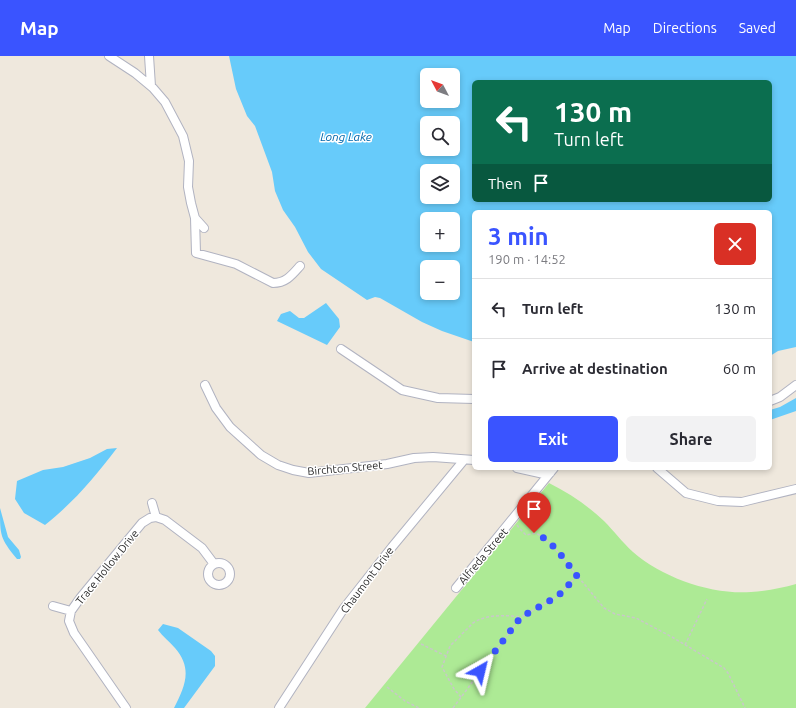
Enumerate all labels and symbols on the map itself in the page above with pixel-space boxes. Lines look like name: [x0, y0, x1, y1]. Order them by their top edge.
north arrow: [420, 68, 460, 108]
water label: Long Lake: [320, 130, 372, 143]
street label: Birchton Street: [307, 459, 384, 477]
pin: [517, 492, 551, 533]
street label: Alfreda Street: [456, 525, 510, 587]
street label: Trace Hollow Drive: [73, 527, 141, 607]
street label: Chaumont Drive: [338, 544, 396, 616]
position arrow: [459, 650, 501, 692]

